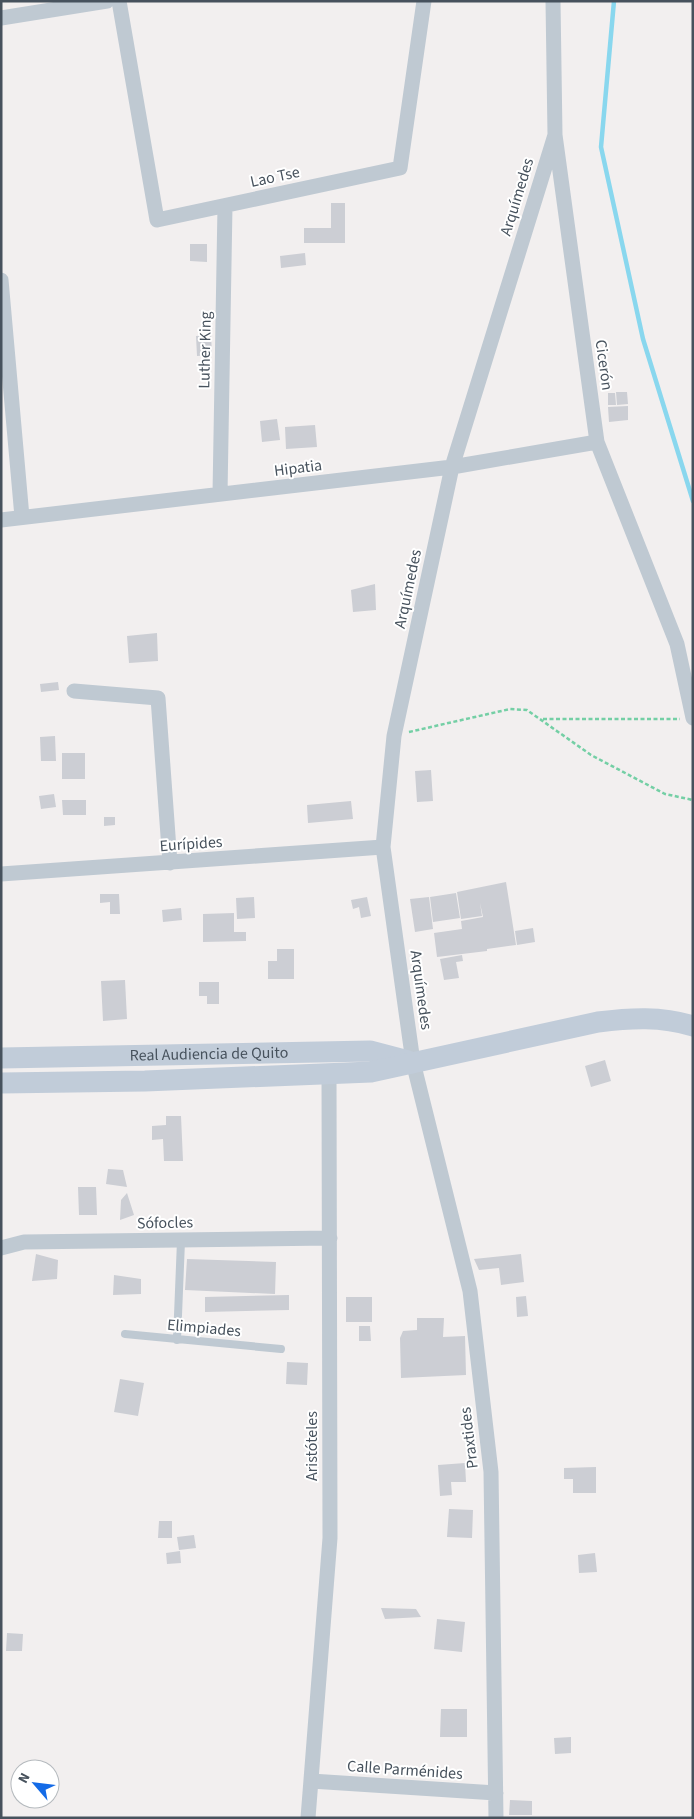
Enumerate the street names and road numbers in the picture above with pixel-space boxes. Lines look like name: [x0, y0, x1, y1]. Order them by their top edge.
street label: Arquímedes: [495, 155, 539, 239]
street label: Lao Tse: [248, 161, 302, 193]
street label: Luther King: [193, 311, 217, 389]
street label: Cicerón: [590, 338, 618, 392]
street label: Hipatia: [273, 454, 323, 482]
street label: Arquímedes: [389, 547, 427, 631]
street label: Eurípides: [159, 831, 223, 857]
street label: Arquímedes: [405, 949, 438, 1032]
street label: Real Audiencia de Quito: [129, 1042, 288, 1067]
street label: Sófocles: [137, 1212, 194, 1234]
street label: Elimpiades: [166, 1314, 242, 1342]
street label: Praxtides: [454, 1406, 484, 1470]
street label: Aristóteles: [301, 1411, 323, 1481]
street label: Calle Parménides: [346, 1755, 464, 1785]

